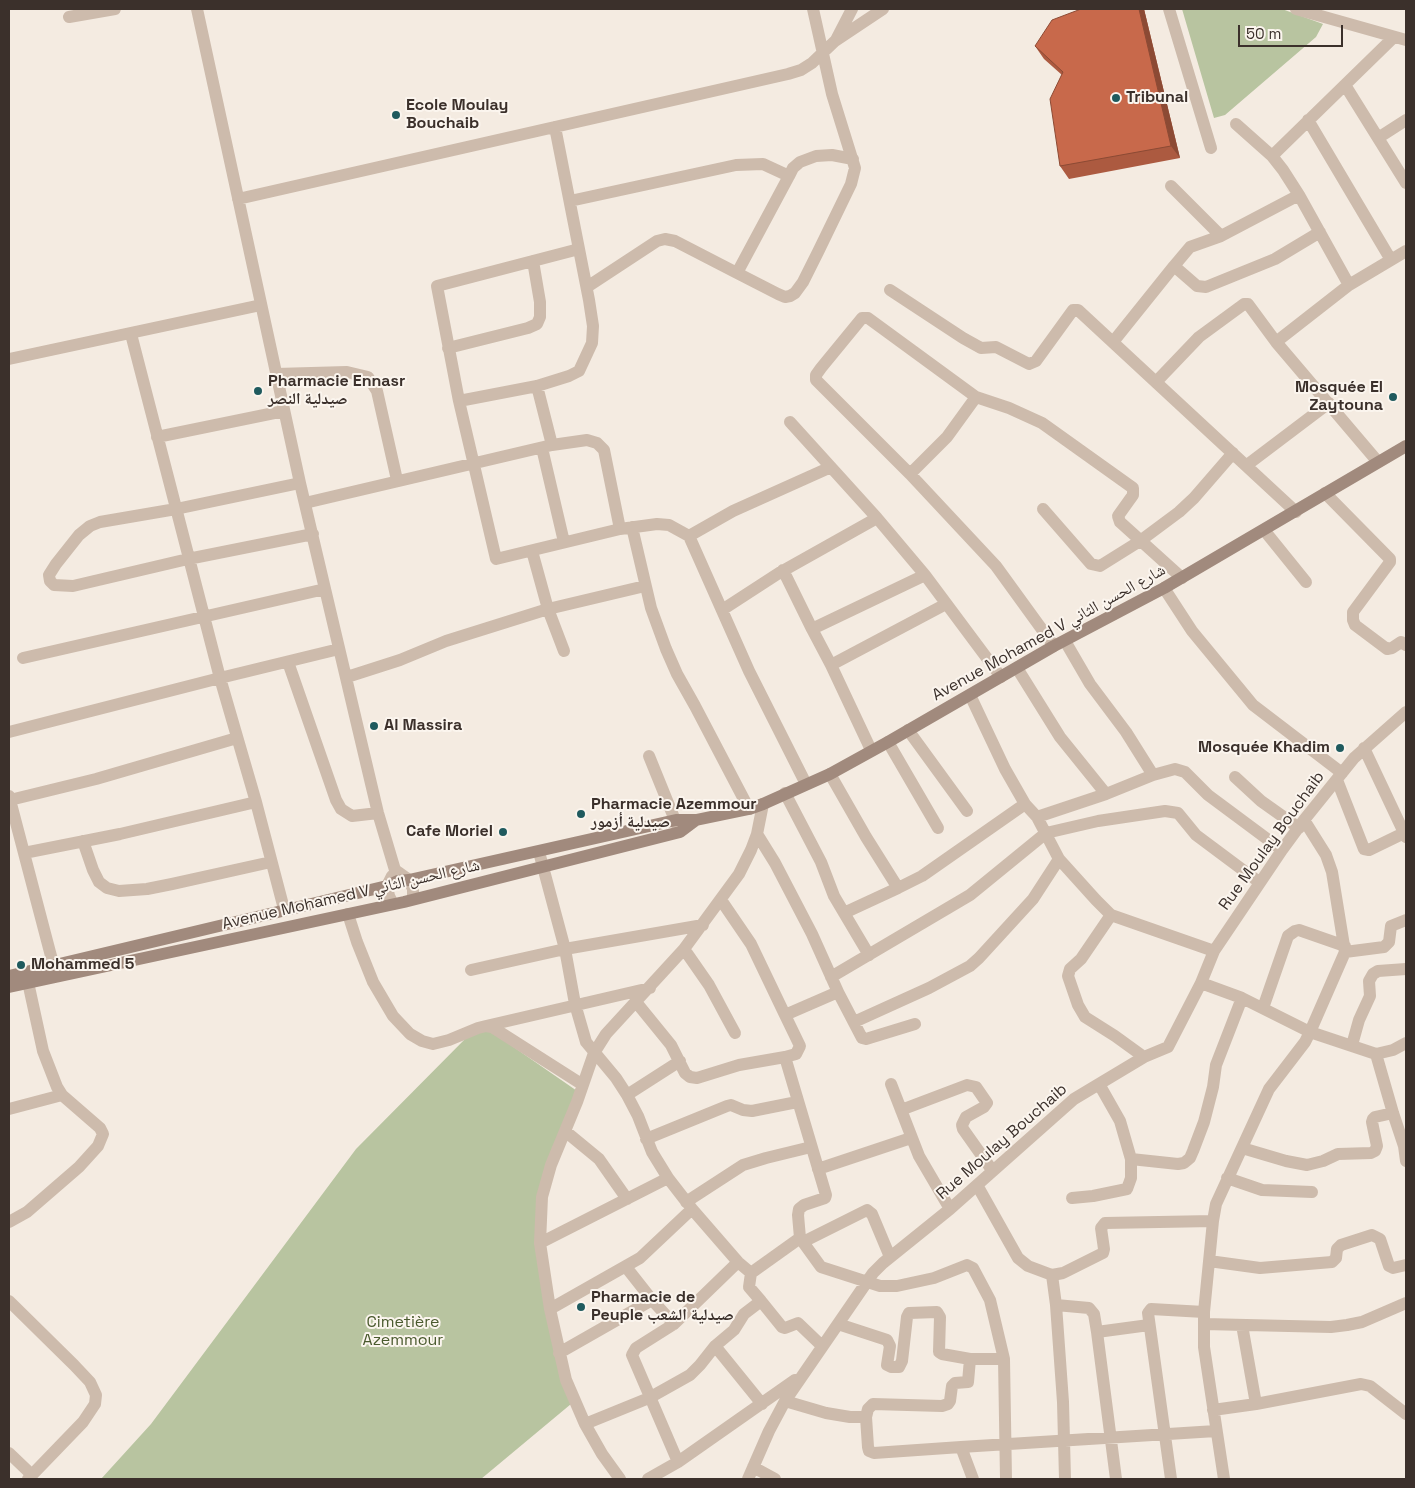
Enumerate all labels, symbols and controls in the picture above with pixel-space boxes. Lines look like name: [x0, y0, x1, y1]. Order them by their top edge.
scale bar: [1240, 15, 1345, 47]
text: 50 m: [1246, 24, 1281, 43]
place label: Tribunal: [1126, 88, 1188, 108]
marker: Tribunal: [1110, 92, 1122, 104]
place label: Ecole Moulay Bouchaib: [406, 96, 508, 134]
marker: Ecole Moulay Bouchaib: [390, 109, 402, 121]
place label: Pharmacie Ennasr صيدلية النصر: [268, 372, 405, 410]
place label: Mosquée El Zaytouna: [1295, 378, 1383, 416]
marker: Pharmacie Ennasr صيدلية النصر: [252, 385, 264, 397]
marker: Mosquée El Zaytouna: [1387, 391, 1399, 403]
street label: Avenue Mohamed V شارع الحسن الثاني: [929, 561, 1169, 705]
place label: Al Massira: [384, 716, 462, 736]
marker: Al Massira: [368, 720, 380, 732]
place label: Mosquée Khadim: [1198, 738, 1330, 758]
marker: Mosquée Khadim: [1334, 742, 1346, 754]
street label: Rue Moulay Bouchaib: [1215, 768, 1329, 914]
place label: Pharmacie Azemmour صيدلية أزمور: [591, 795, 757, 833]
marker: Pharmacie Azemmour صيدلية أزمور: [575, 808, 587, 820]
place label: Cafe Moriel: [406, 822, 493, 842]
marker: Cafe Moriel: [497, 826, 509, 838]
street label: Avenue Mohamed V شارع الحسن الثاني: [220, 856, 482, 934]
place label: Mohammed 5: [31, 955, 134, 975]
marker: Mohammed 5: [15, 959, 27, 971]
street label: Rue Moulay Bouchaib: [933, 1080, 1071, 1204]
place label: Pharmacie de Peuple صيدلية الشعب: [591, 1288, 734, 1326]
marker: Pharmacie de Peuple صيدلية الشعب: [575, 1301, 587, 1313]
park label: Cimetière Azemmour: [363, 1313, 443, 1351]

